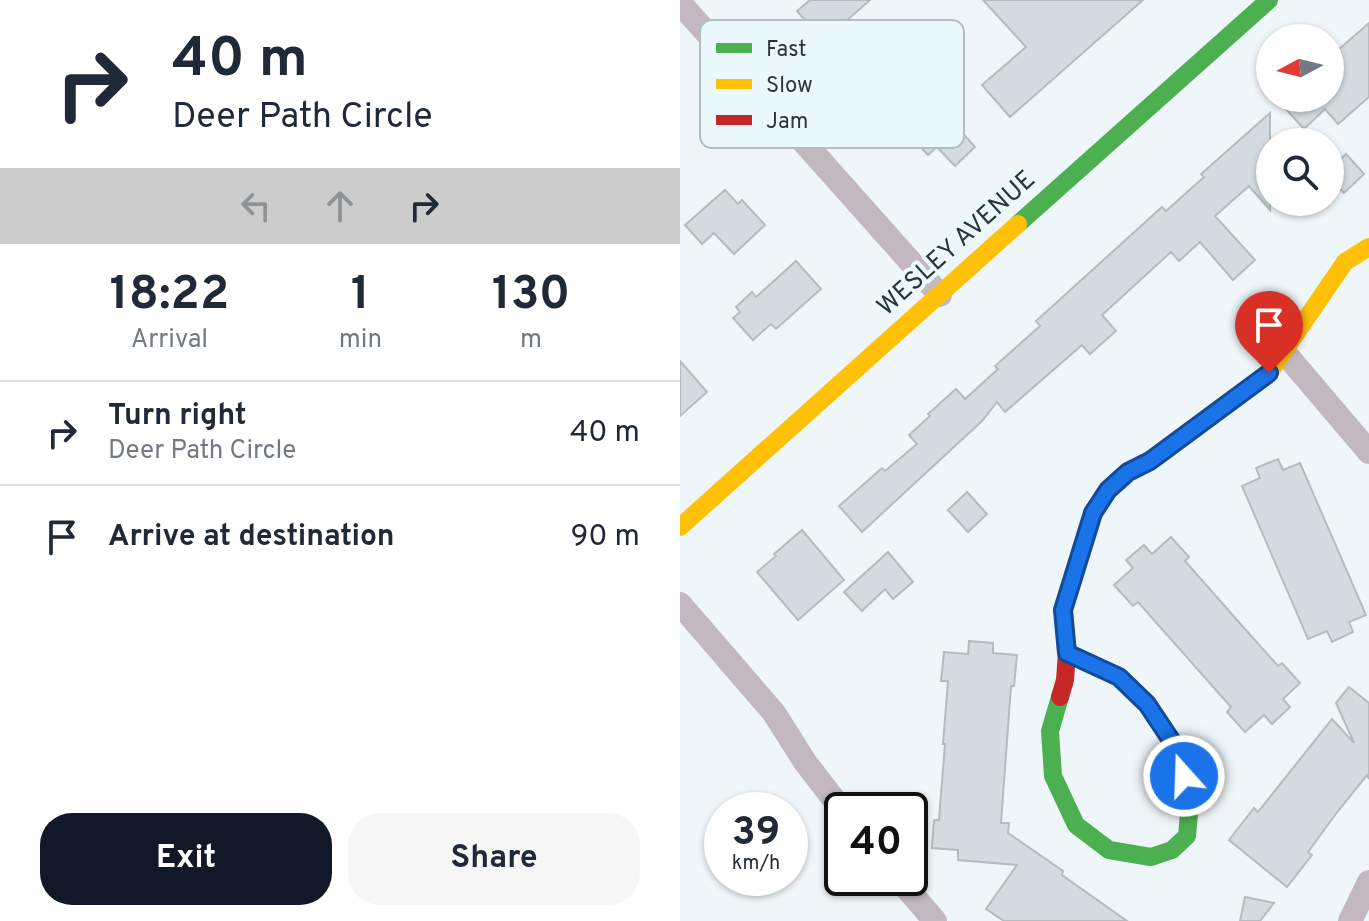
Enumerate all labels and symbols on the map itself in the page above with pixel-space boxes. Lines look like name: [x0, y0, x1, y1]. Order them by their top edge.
legend: [700, 20, 964, 148]
north arrow: [1256, 24, 1344, 112]
text: Fast: [766, 37, 807, 64]
text: Slow: [766, 73, 813, 100]
text: Jam: [766, 109, 809, 136]
street label: WESLEY AVENUE: [871, 164, 1043, 324]
pin: [1235, 291, 1303, 373]
position arrow: [1142, 734, 1226, 818]
speed limit sign: 40: [824, 792, 928, 896]

